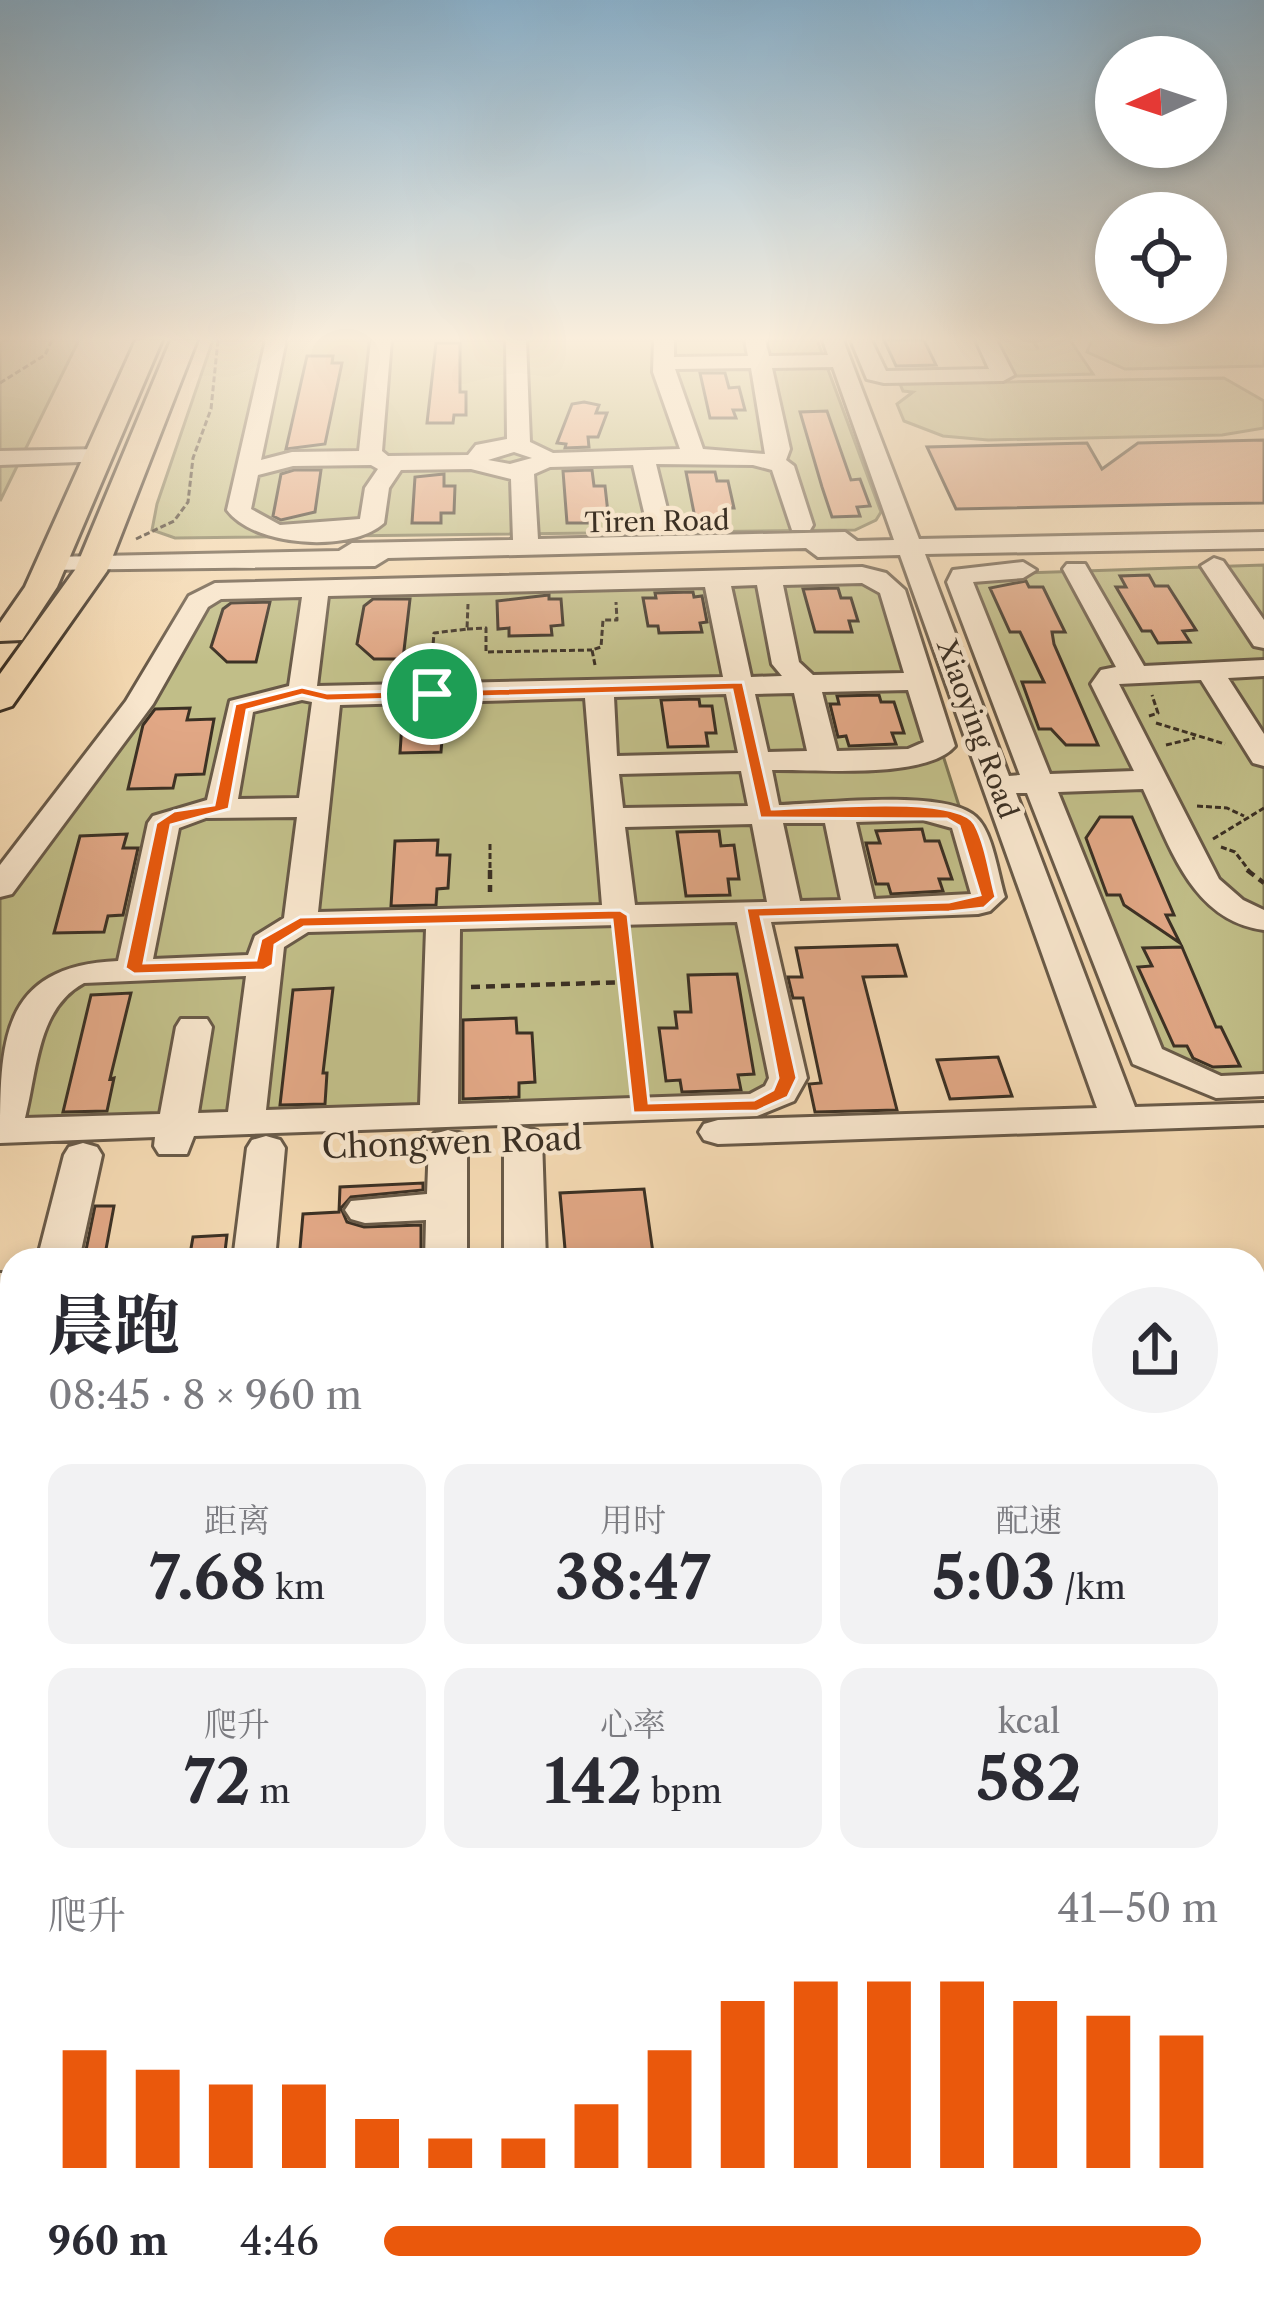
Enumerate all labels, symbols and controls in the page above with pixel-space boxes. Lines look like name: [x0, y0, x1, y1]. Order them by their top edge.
north arrow: [1095, 36, 1227, 168]
map controls: [1095, 36, 1227, 324]
button: locate: [1095, 192, 1227, 324]
street label: Tiren Road: [584, 504, 730, 539]
street label: Xiaoying Road: [930, 634, 1025, 823]
pin: [381, 643, 483, 745]
icon: arrive: [399, 661, 465, 727]
street label: Chongwen Road: [321, 1117, 583, 1168]
text: 晨跑: [48, 1285, 180, 1366]
button: share: [1092, 1287, 1218, 1413]
text: 08:45 · 8 × 960 m: [48, 1371, 362, 1419]
text: 距离: [204, 1500, 270, 1541]
text: 用时: [600, 1500, 666, 1541]
text: 配速: [996, 1500, 1062, 1541]
text: 7.68: [149, 1541, 266, 1615]
text: 38:47: [555, 1541, 711, 1615]
text: 5:03: [932, 1541, 1055, 1615]
text: km: [266, 1567, 325, 1608]
text: /km: [1055, 1567, 1126, 1608]
text: kcal: [998, 1701, 1060, 1742]
text: 爬升: [204, 1704, 270, 1745]
text: 心率: [600, 1704, 666, 1745]
text: 582: [976, 1742, 1082, 1816]
text: 72: [184, 1745, 251, 1819]
text: 142: [544, 1745, 642, 1819]
text: m: [251, 1771, 290, 1812]
text: bpm: [642, 1771, 722, 1812]
text: 41–50 m: [1057, 1884, 1218, 1932]
text: 爬升: [48, 1891, 126, 1939]
text: 960 m: [48, 2217, 168, 2265]
text: 4:46: [240, 2217, 319, 2265]

